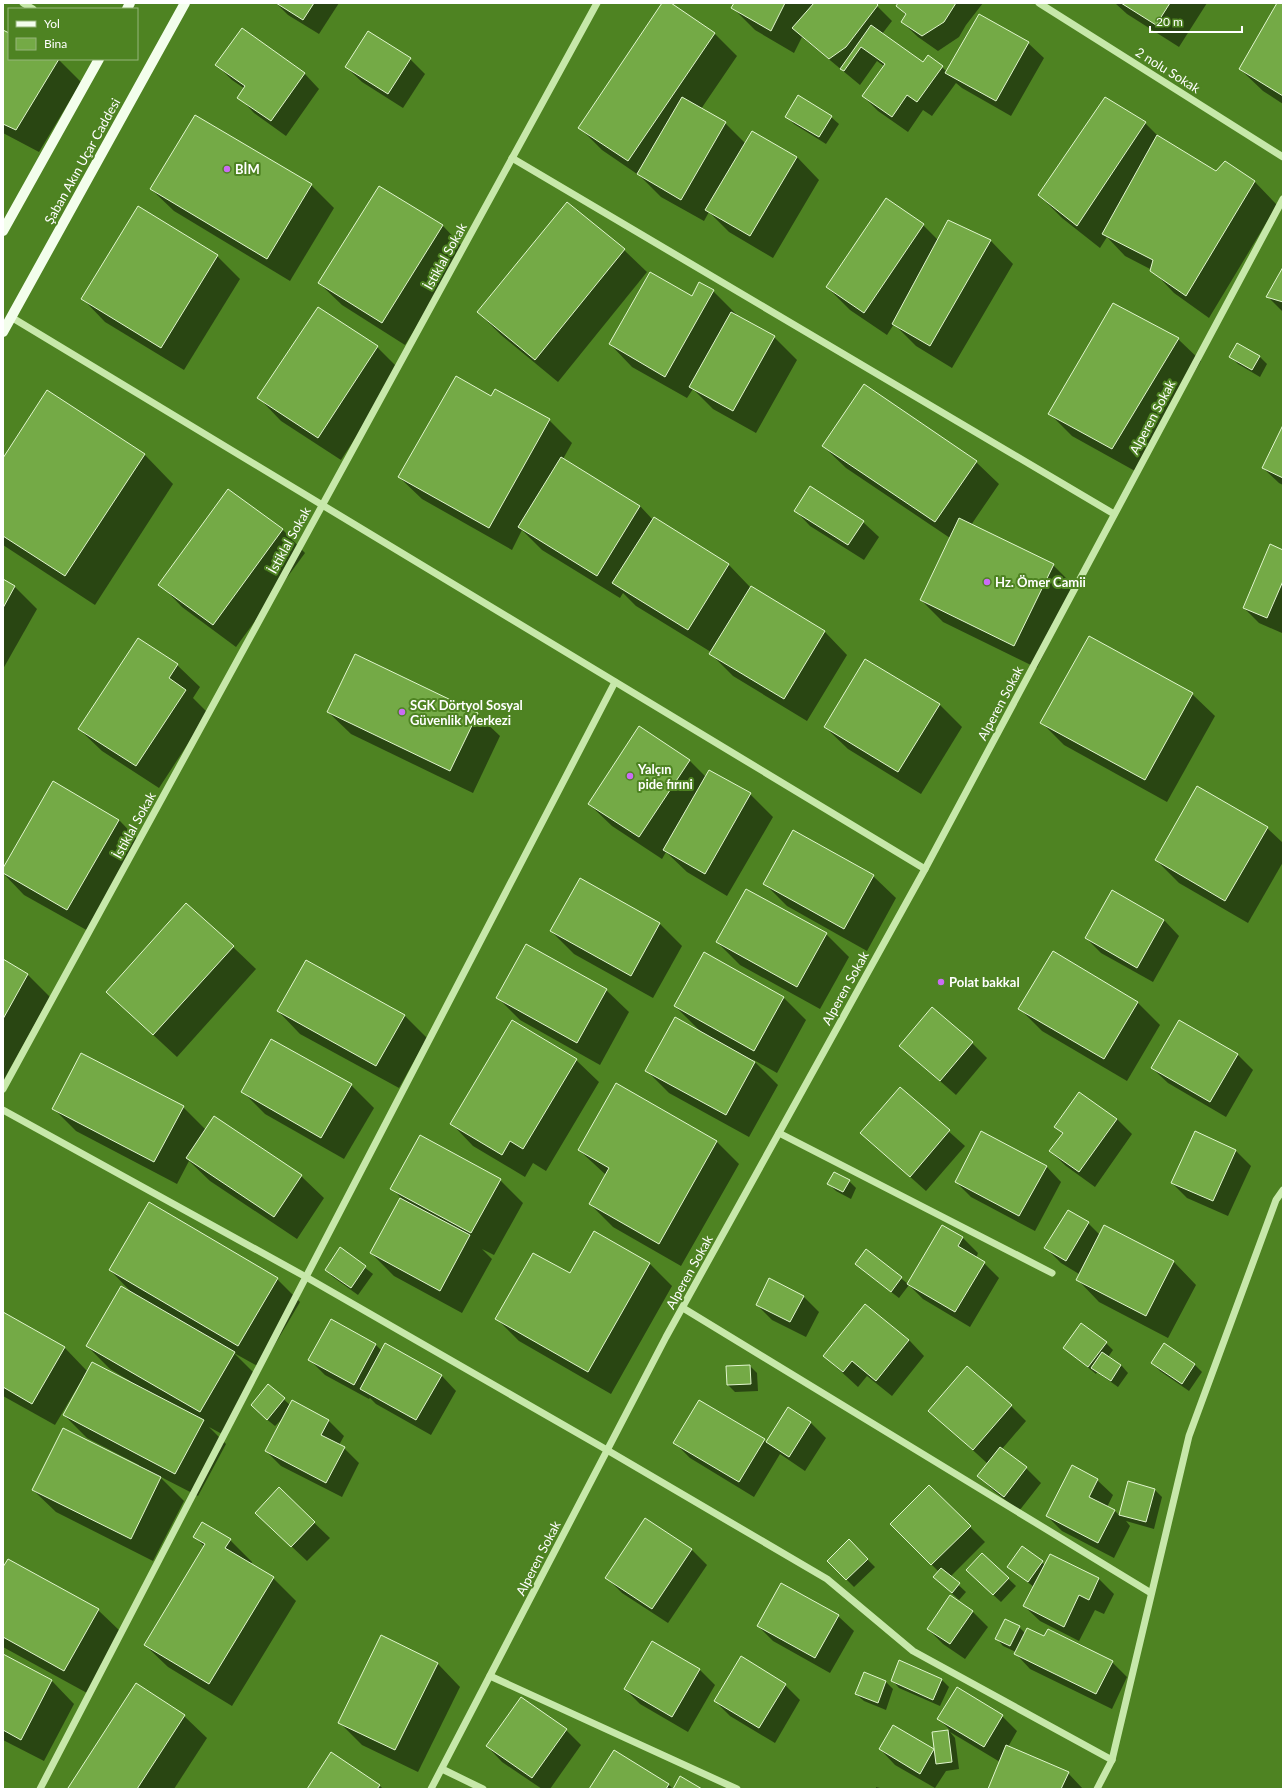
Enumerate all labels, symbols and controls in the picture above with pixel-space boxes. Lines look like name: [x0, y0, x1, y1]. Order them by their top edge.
legend: [8, 8, 138, 60]
scale bar: [1150, 8, 1242, 34]
text: 20 m: [1156, 14, 1183, 29]
text: Yol: [44, 16, 60, 31]
text: Bina: [44, 36, 67, 51]
street label: 2 nolu Sokak: [1133, 44, 1204, 96]
street label: Şaban Akın Uçar Caddesi: [41, 95, 123, 227]
place label: BİM: [235, 161, 260, 177]
marker: BİM: [222, 164, 232, 174]
street label: İstiklal Sokak: [420, 220, 470, 292]
street label: Alperen Sokak: [1126, 377, 1178, 457]
street label: İstiklal Sokak: [264, 504, 314, 576]
place label: Hz. Ömer Camii: [995, 574, 1086, 590]
marker: Hz. Ömer Camii: [982, 577, 992, 587]
street label: Alperen Sokak: [974, 663, 1026, 743]
place label: SGK Dörtyol Sosyal Güvenlik Merkezi: [410, 697, 523, 728]
marker: SGK Dörtyol Sosyal Güvenlik Merkezi: [397, 707, 407, 717]
place label: Yalçın pide fırıni: [637, 761, 693, 792]
marker: Yalçın pide fırıni: [625, 771, 635, 781]
street label: İstiklal Sokak: [109, 789, 159, 861]
street label: Alperen Sokak: [818, 948, 872, 1028]
place label: Polat bakkal: [949, 974, 1020, 990]
marker: Polat bakkal: [936, 977, 946, 987]
street label: Alperen Sokak: [662, 1232, 716, 1312]
street label: Alperen Sokak: [512, 1518, 564, 1598]

